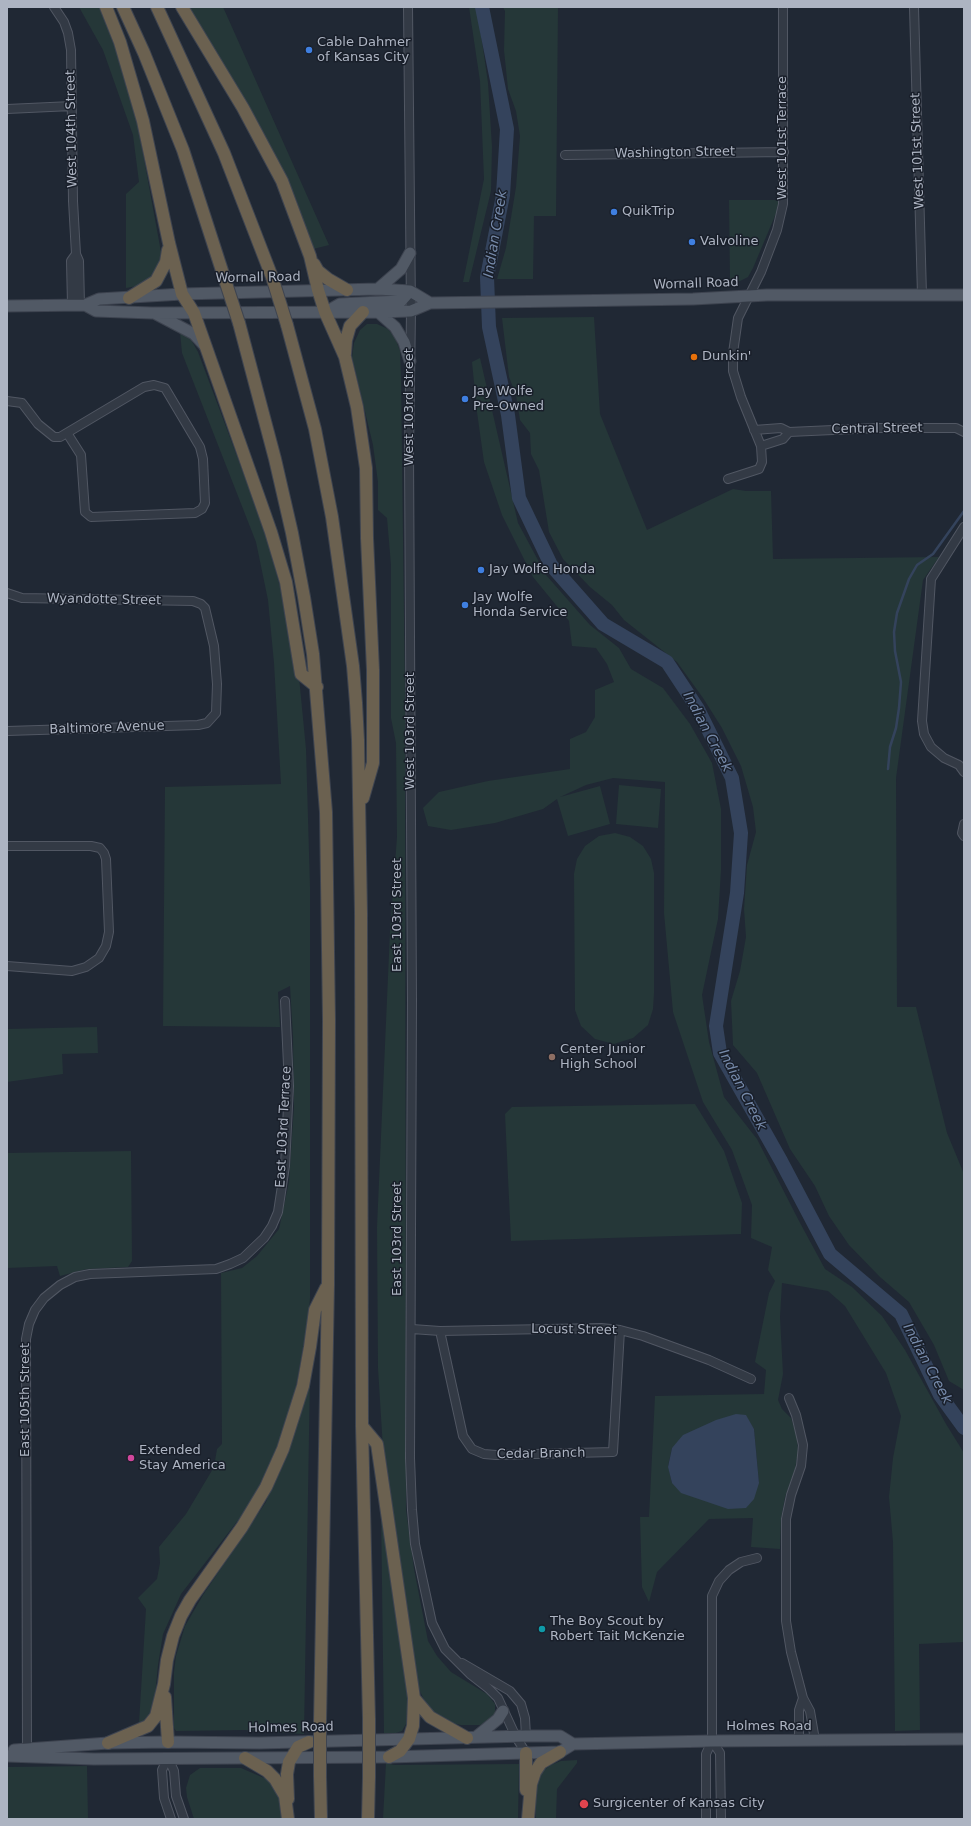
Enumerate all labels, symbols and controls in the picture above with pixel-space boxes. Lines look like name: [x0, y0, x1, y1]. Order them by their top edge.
place label: Cable Dahmer of Kansas City: [317, 35, 410, 66]
marker: Cable Dahmer of Kansas City: [304, 45, 314, 55]
street label: West 104th Street: [63, 70, 81, 188]
street label: West 101st Terrace: [775, 76, 791, 200]
street label: West 101st Street: [908, 93, 928, 209]
street label: Washington Street: [615, 144, 735, 162]
water label: Indian Creek: [481, 189, 511, 279]
place label: QuikTrip: [622, 204, 675, 220]
marker: QuikTrip: [609, 207, 619, 217]
place label: Valvoline: [700, 234, 759, 250]
marker: Valvoline: [687, 237, 697, 247]
street label: Wornall Road: [215, 269, 301, 287]
street label: Wornall Road: [653, 275, 739, 293]
street label: West 103rd Street: [402, 348, 418, 466]
place label: Dunkin': [702, 349, 751, 365]
marker: Dunkin': [689, 352, 699, 362]
place label: Jay Wolfe Pre-Owned: [473, 384, 544, 415]
marker: Jay Wolfe Pre-Owned: [460, 394, 470, 404]
street label: Central Street: [831, 420, 923, 438]
place label: Jay Wolfe Honda: [489, 562, 595, 578]
marker: Jay Wolfe Honda: [476, 565, 486, 575]
place label: Jay Wolfe Honda Service: [473, 590, 567, 621]
street label: Wyandotte Street: [47, 591, 161, 609]
marker: Jay Wolfe Honda Service: [460, 600, 470, 610]
street label: West 103rd Street: [403, 672, 419, 790]
water label: Indian Creek: [679, 689, 735, 775]
street label: Baltimore Avenue: [49, 718, 165, 738]
street label: East 103rd Street: [390, 858, 406, 972]
place label: Center Junior High School: [560, 1042, 645, 1073]
water label: Indian Creek: [714, 1047, 770, 1133]
marker: Center Junior High School: [547, 1052, 557, 1062]
street label: East 103rd Terrace: [273, 1066, 295, 1188]
street label: East 103rd Street: [390, 1182, 406, 1296]
street label: Locust Street: [531, 1321, 617, 1339]
water label: Indian Creek: [899, 1321, 955, 1407]
street label: East 105th Street: [18, 1343, 34, 1457]
place label: Extended Stay America: [139, 1443, 226, 1474]
street label: Cedar Branch: [497, 1445, 585, 1463]
marker: Extended Stay America: [126, 1453, 136, 1463]
place label: The Boy Scout by Robert Tait McKenzie: [550, 1614, 685, 1645]
marker: The Boy Scout by Robert Tait McKenzie: [537, 1624, 547, 1634]
street label: Holmes Road: [248, 1719, 334, 1737]
street label: Holmes Road: [726, 1719, 812, 1735]
place label: Surgicenter of Kansas City: [593, 1796, 765, 1812]
marker: Surgicenter of Kansas City: [578, 1798, 590, 1810]

